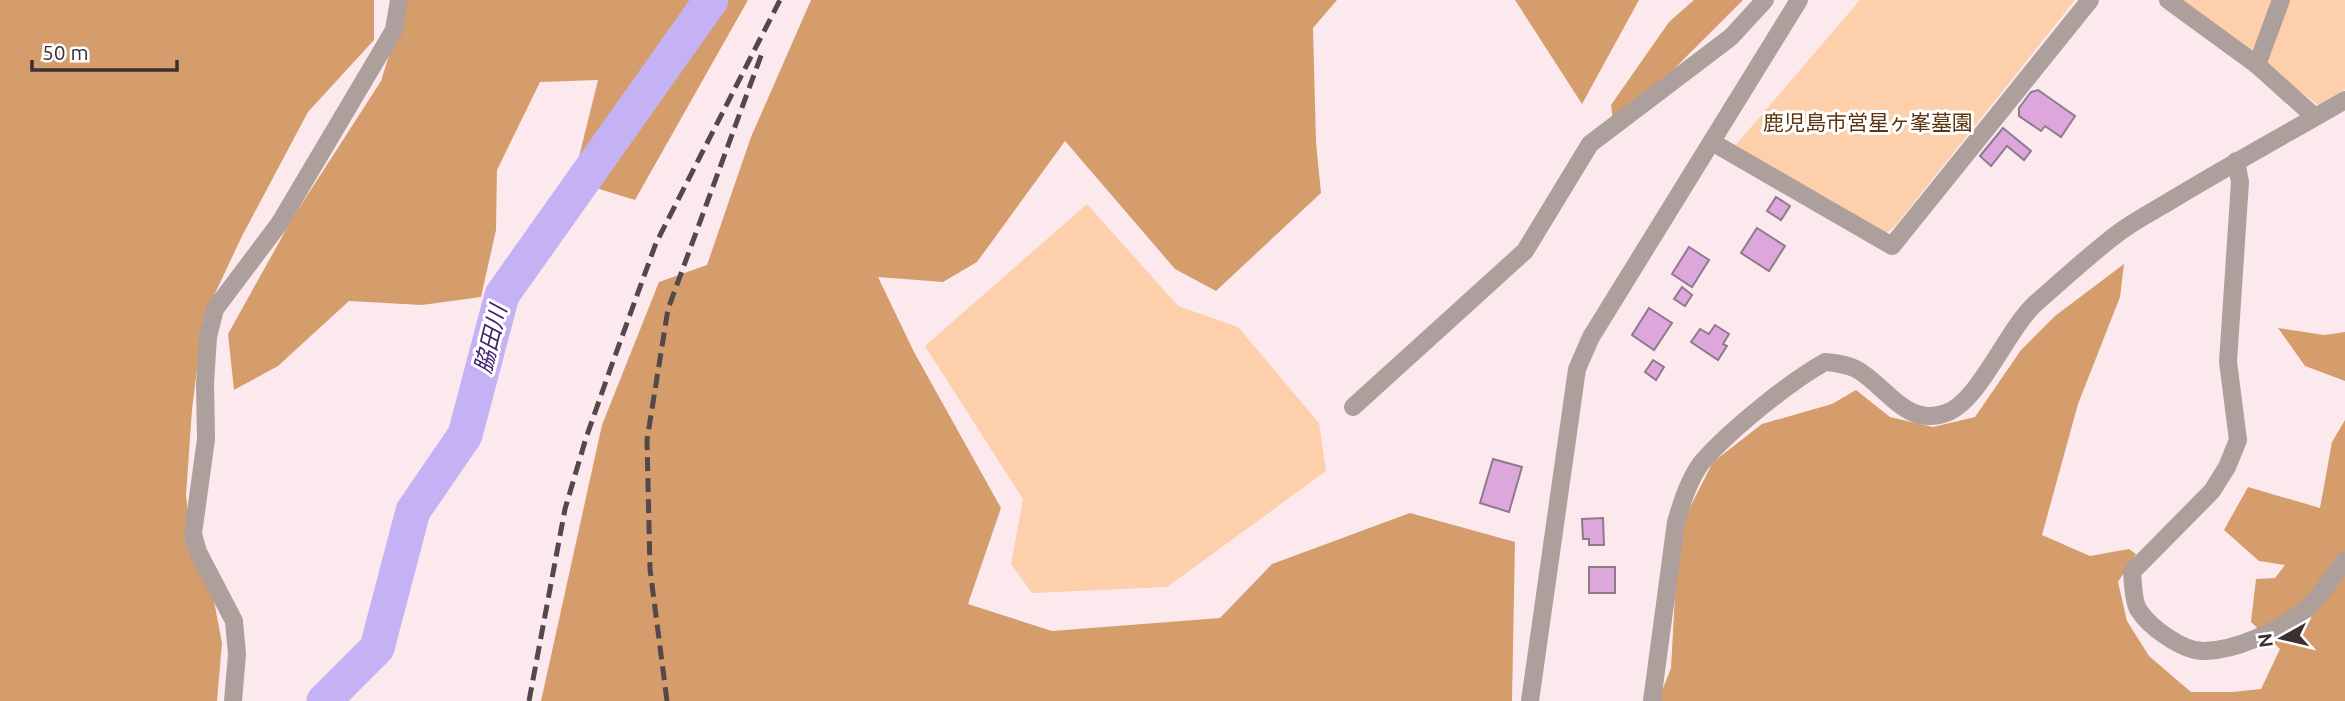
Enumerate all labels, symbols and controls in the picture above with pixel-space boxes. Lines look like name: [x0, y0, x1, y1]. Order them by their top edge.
scale bar: [32, 28, 177, 72]
text: 50 m: [42, 40, 89, 64]
park label: 鹿児島市営星ヶ峯墓園: [1763, 110, 1973, 134]
water label: 脇田川: [470, 300, 511, 375]
north arrow: [2247, 603, 2317, 673]
text: N: [2253, 632, 2277, 649]

